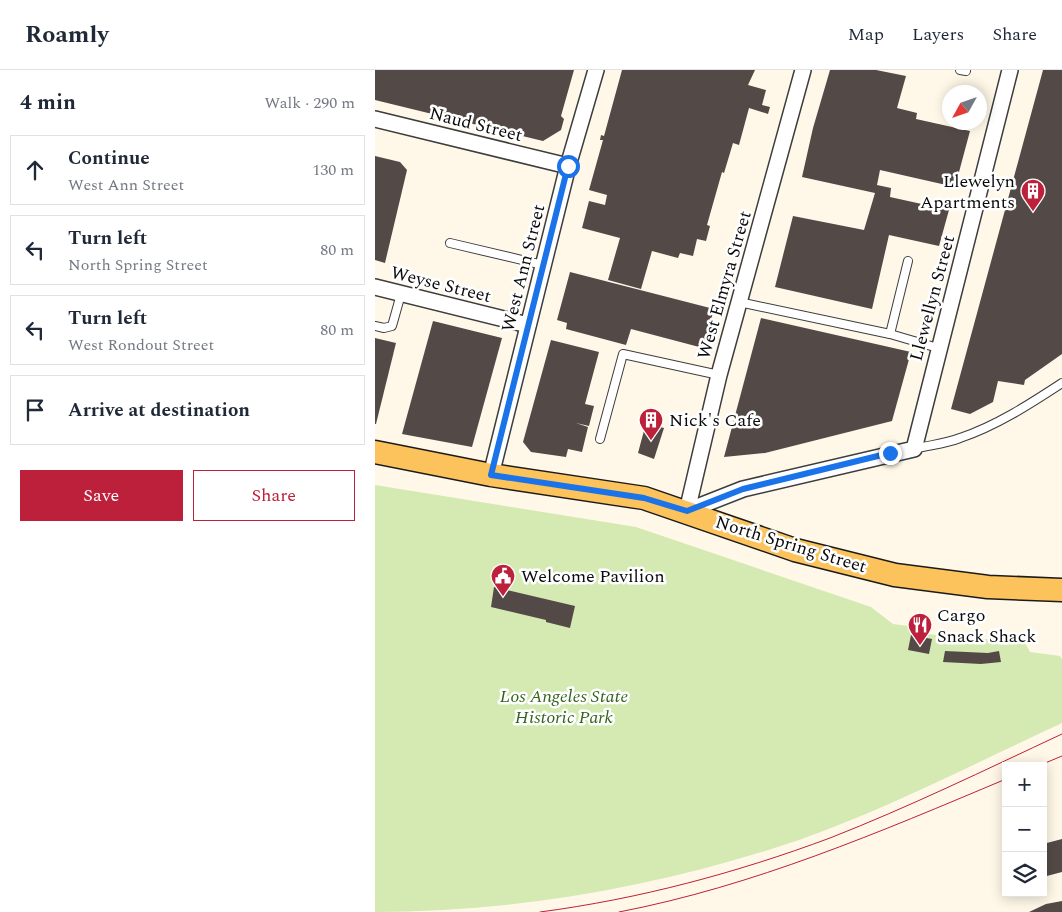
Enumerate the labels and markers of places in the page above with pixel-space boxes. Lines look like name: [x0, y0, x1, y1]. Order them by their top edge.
place label: Llewelyn Apartments: [920, 168, 1015, 216]
building icon: Llewelyn Apartments: [1020, 178, 1046, 212]
building icon: Nick's Cafe: [638, 407, 664, 441]
place label: Nick's Cafe: [669, 407, 761, 434]
public building icon: Welcome Pavilion: [490, 563, 516, 597]
place label: Welcome Pavilion: [521, 563, 665, 590]
place label: Cargo Snack Shack: [937, 602, 1036, 650]
restaurant icon: Cargo Snack Shack: [907, 612, 933, 646]

